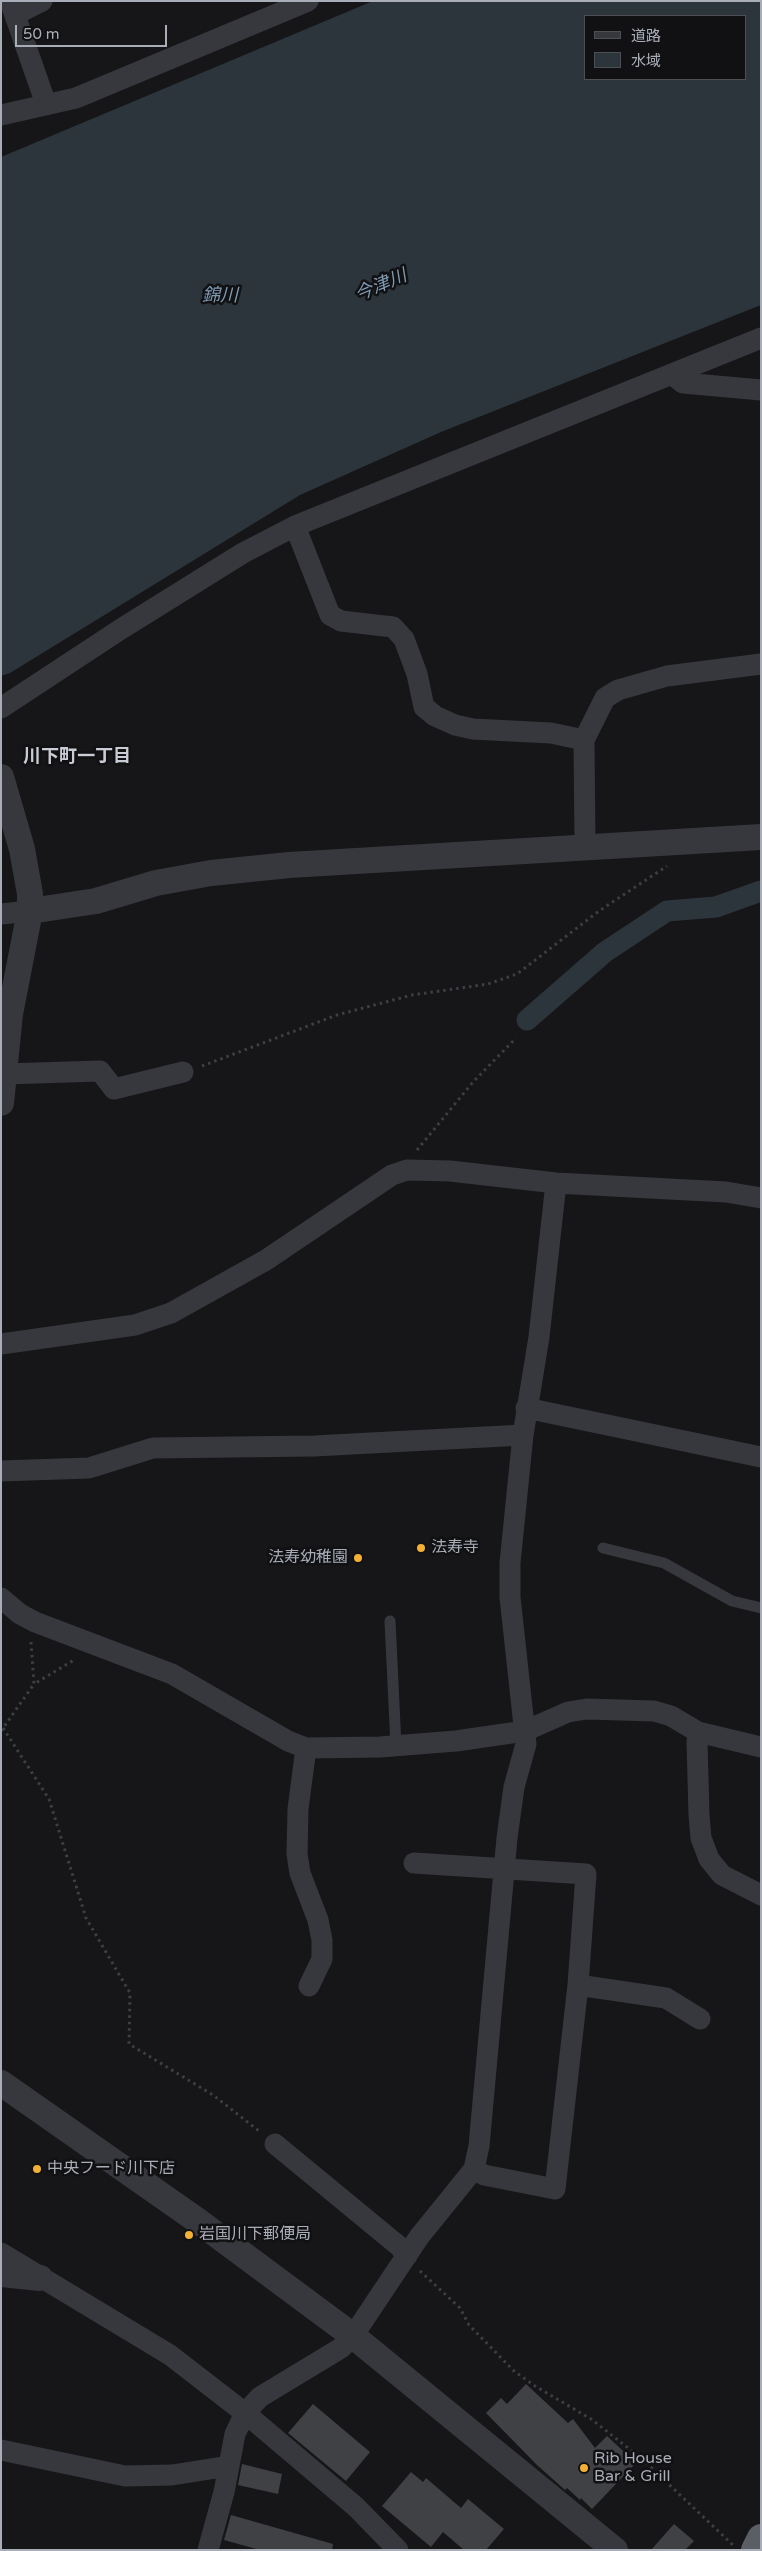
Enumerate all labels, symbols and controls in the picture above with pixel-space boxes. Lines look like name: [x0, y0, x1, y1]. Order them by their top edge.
scale bar: [18, 15, 170, 47]
legend: [584, 15, 747, 80]
text: 50 m: [23, 25, 60, 43]
text: 道路: [631, 27, 661, 45]
text: 水域: [631, 52, 661, 70]
water label: 今津川: [352, 266, 410, 306]
water label: 錦川: [202, 285, 238, 307]
district label: 川下町一丁目: [23, 746, 131, 768]
place label: 法寿寺: [431, 1538, 479, 1558]
marker: 法寿寺: [415, 1542, 427, 1554]
place label: 法寿幼稚園: [268, 1548, 348, 1568]
marker: 法寿幼稚園: [352, 1552, 364, 1564]
place label: 中央フード川下店: [47, 2159, 175, 2179]
marker: 中央フード川下店: [31, 2163, 43, 2175]
place label: 岩国川下郵便局: [199, 2225, 311, 2245]
marker: 岩国川下郵便局: [183, 2229, 195, 2241]
place label: Rib House Bar & Grill: [594, 2449, 672, 2487]
marker: Rib House Bar & Grill: [578, 2462, 590, 2474]

